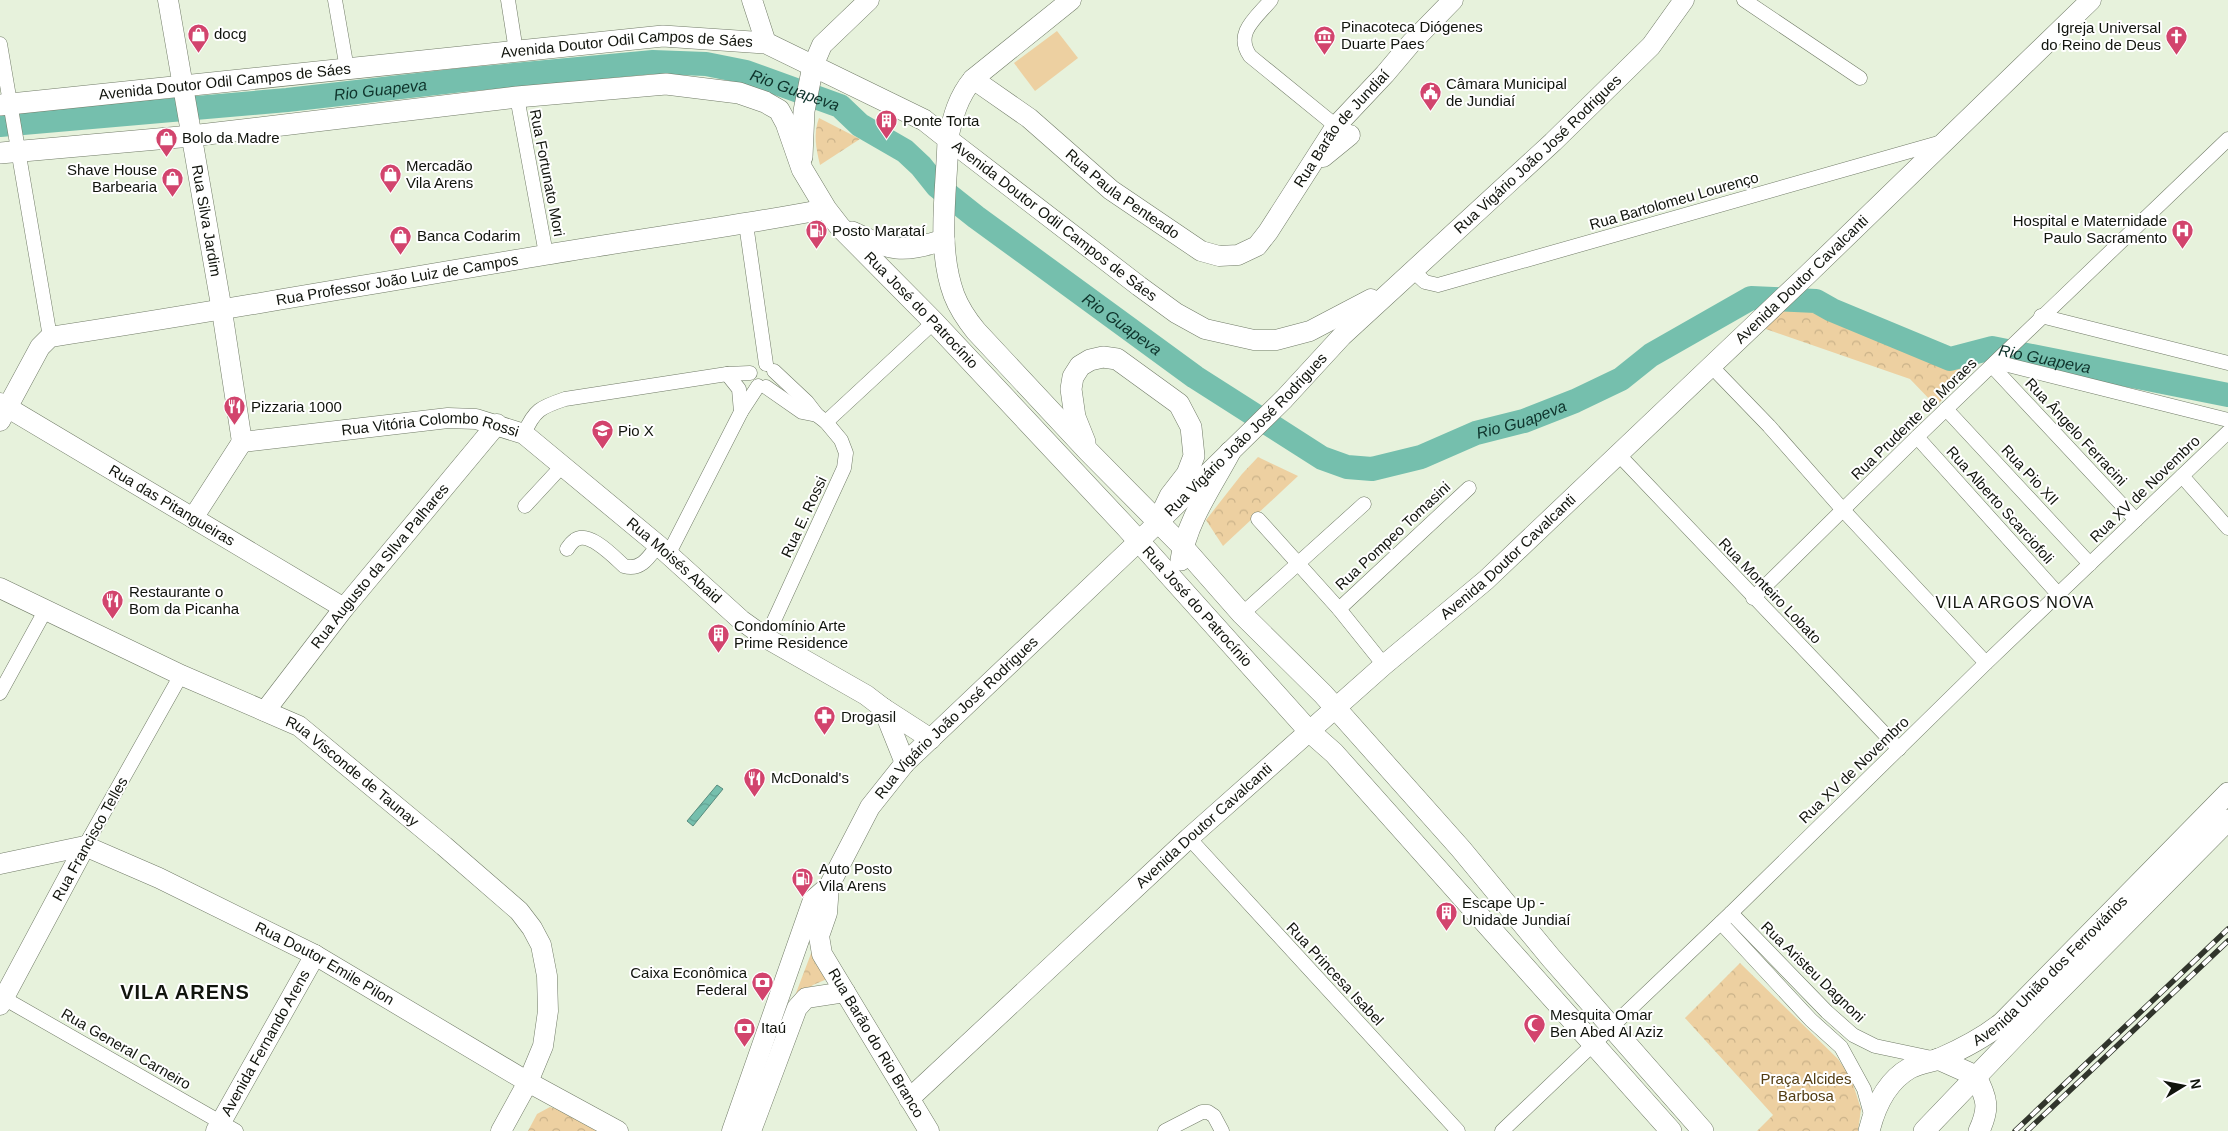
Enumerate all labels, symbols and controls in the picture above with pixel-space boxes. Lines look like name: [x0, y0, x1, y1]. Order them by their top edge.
place label: Pinacoteca Diógenes Duarte Paes: [1341, 18, 1483, 52]
place label: Igreja Universal do Reino de Deus: [2041, 19, 2161, 53]
shop icon: docg: [186, 22, 210, 53]
museum icon: Pinacoteca Diógenes Duarte Paes: [1313, 24, 1337, 55]
place label: docg: [214, 25, 247, 42]
church icon: Igreja Universal do Reino de Deus: [2165, 25, 2189, 56]
street label: Avenida Doutor Odil Campos de Sáes: [500, 27, 753, 61]
street label: Avenida Doutor Odil Campos de Sáes: [98, 60, 352, 103]
water label: Rio Guapeva: [748, 66, 842, 114]
street label: Rua Barão de Jundiaí: [1290, 66, 1393, 190]
street label: Rua Vigário João José Rodrigues: [1450, 71, 1624, 237]
place label: Câmara Municipal de Jundiaí: [1446, 75, 1567, 109]
water label: Rio Guapeva: [333, 76, 428, 104]
public building icon: Câmara Municipal de Jundiaí: [1418, 81, 1442, 112]
street label: Rua Fortunato Mori: [527, 108, 568, 238]
building icon: Ponte Torta: [875, 109, 899, 140]
place label: Ponte Torta: [903, 112, 980, 129]
shop icon: Bolo da Madre: [154, 126, 178, 157]
place label: Bolo da Madre: [182, 129, 280, 146]
street label: Avenida Doutor Odil Campos de Sáes: [949, 137, 1161, 304]
street label: Rua Paula Penteado: [1062, 145, 1183, 242]
place label: Mercadão Vila Arens: [406, 157, 473, 191]
place label: Shave House Barbearia: [67, 161, 158, 195]
street label: Rua Silva Jardim: [189, 163, 225, 278]
shop icon: Mercadão Vila Arens: [378, 163, 402, 194]
shop icon: Shave House Barbearia: [161, 167, 185, 198]
street label: Rua Bartolomeu Lourenço: [1587, 168, 1760, 233]
street label: Avenida Doutor Cavalcanti: [1731, 212, 1871, 347]
place label: Hospital e Maternidade Paulo Sacramento: [2013, 212, 2167, 246]
hospital icon: Hospital e Maternidade Paulo Sacramento: [2171, 218, 2195, 249]
fuel station icon: Posto Marataí: [804, 219, 828, 250]
place label: Posto Marataí: [832, 222, 926, 239]
shop icon: Banca Codarim: [389, 224, 413, 255]
place label: Banca Codarim: [417, 227, 520, 244]
street label: Rua José do Patrocínio: [861, 248, 982, 372]
street label: Rua Professor João Luiz de Campos: [275, 251, 519, 308]
water label: Rio Guapeva: [1079, 290, 1165, 359]
water label: Rio Guapeva: [1997, 342, 2092, 376]
street label: Rua Vigário João José Rodrigues: [1161, 349, 1330, 519]
street label: Rua Prudente de Moraes: [1847, 354, 1980, 483]
street label: Rua Ângelo Ferracini: [2022, 374, 2131, 489]
restaurant icon: Pizzaria 1000: [223, 395, 247, 426]
water label: Rio Guapeva: [1475, 397, 1569, 442]
place label: Pizzaria 1000: [251, 398, 342, 415]
street label: Rua Vitória Colombo Rossi: [340, 409, 521, 440]
school or university icon: Pio X: [590, 419, 614, 450]
place label: Pio X: [618, 422, 654, 439]
street label: Rua XV de Novembro: [2086, 432, 2203, 545]
street label: Rua Pio XII: [1998, 441, 2062, 508]
street label: Rua Alberto Scarciofoli: [1943, 443, 2057, 567]
street label: Rua das Pitangueiras: [106, 461, 238, 549]
street label: Rua E. Rossi: [777, 474, 830, 560]
street label: Rua Pompeo Tomasini: [1332, 478, 1454, 593]
street label: Rua Augusto da SIlva Palhares: [307, 480, 452, 651]
street label: Avenida Doutor Cavalcanti: [1436, 490, 1579, 623]
street label: Rua Moisés Abaid: [623, 514, 725, 606]
street label: Rua Monteiro Lobato: [1716, 534, 1825, 647]
street label: Rua José do Patrocínio: [1139, 542, 1256, 670]
place label: Restaurante o Bom da Picanha: [129, 583, 240, 617]
restaurant icon: Restaurante o Bom da Picanha: [101, 589, 125, 620]
district label: VILA ARGOS NOVA: [1936, 594, 2094, 611]
place label: Condomínio Arte Prime Residence: [734, 617, 848, 651]
building icon: Condomínio Arte Prime Residence: [706, 623, 730, 654]
street label: Rua Vigário João José Rodrigues: [871, 633, 1041, 802]
pharmacy icon: Drogasil: [813, 705, 837, 736]
place label: Drogasil: [841, 708, 896, 725]
street label: Rua Visconde de Taunay: [283, 712, 423, 830]
street label: Rua XV de Novembro: [1795, 713, 1912, 826]
street label: Avenida Doutor Cavalcanti: [1132, 760, 1275, 891]
restaurant icon: McDonald's: [743, 766, 767, 797]
place label: McDonald's: [771, 769, 849, 786]
street label: Rua Francisco Telles: [48, 774, 131, 904]
place label: Auto Posto Vila Arens: [819, 860, 892, 894]
fuel station icon: Auto Posto Vila Arens: [791, 866, 815, 897]
street label: Avenida União dos Ferroviários: [1969, 892, 2130, 1049]
place label: Escape Up - Unidade Jundiaí: [1462, 894, 1571, 928]
building icon: Escape Up - Unidade Jundiaí: [1434, 900, 1458, 931]
street label: Rua Doutor Emile Pilon: [253, 918, 397, 1008]
street label: Rua Aristeu Dagnoni: [1758, 918, 1869, 1026]
street label: Rua Princesa Isabel: [1283, 919, 1387, 1029]
place label: Caixa Econômica Federal: [630, 964, 748, 998]
street label: Rua Barão do Rio Branco: [825, 965, 928, 1120]
street label: Avenida Fernando Arens: [217, 967, 313, 1119]
bank icon: Caixa Econômica Federal: [751, 970, 775, 1001]
district label: VILA ARENS: [120, 981, 250, 1003]
street label: Rua General Carneiro: [58, 1005, 194, 1093]
place label: Mesquita Omar Ben Abed Al Aziz: [1550, 1006, 1663, 1040]
mosque icon: Mesquita Omar Ben Abed Al Aziz: [1522, 1012, 1546, 1043]
bank icon: Itaú: [733, 1016, 757, 1047]
place label: Itaú: [761, 1019, 786, 1036]
north arrow: [2158, 1061, 2208, 1111]
park label: Praça Alcides Barbosa: [1761, 1070, 1851, 1104]
text: N: [2187, 1077, 2205, 1090]

